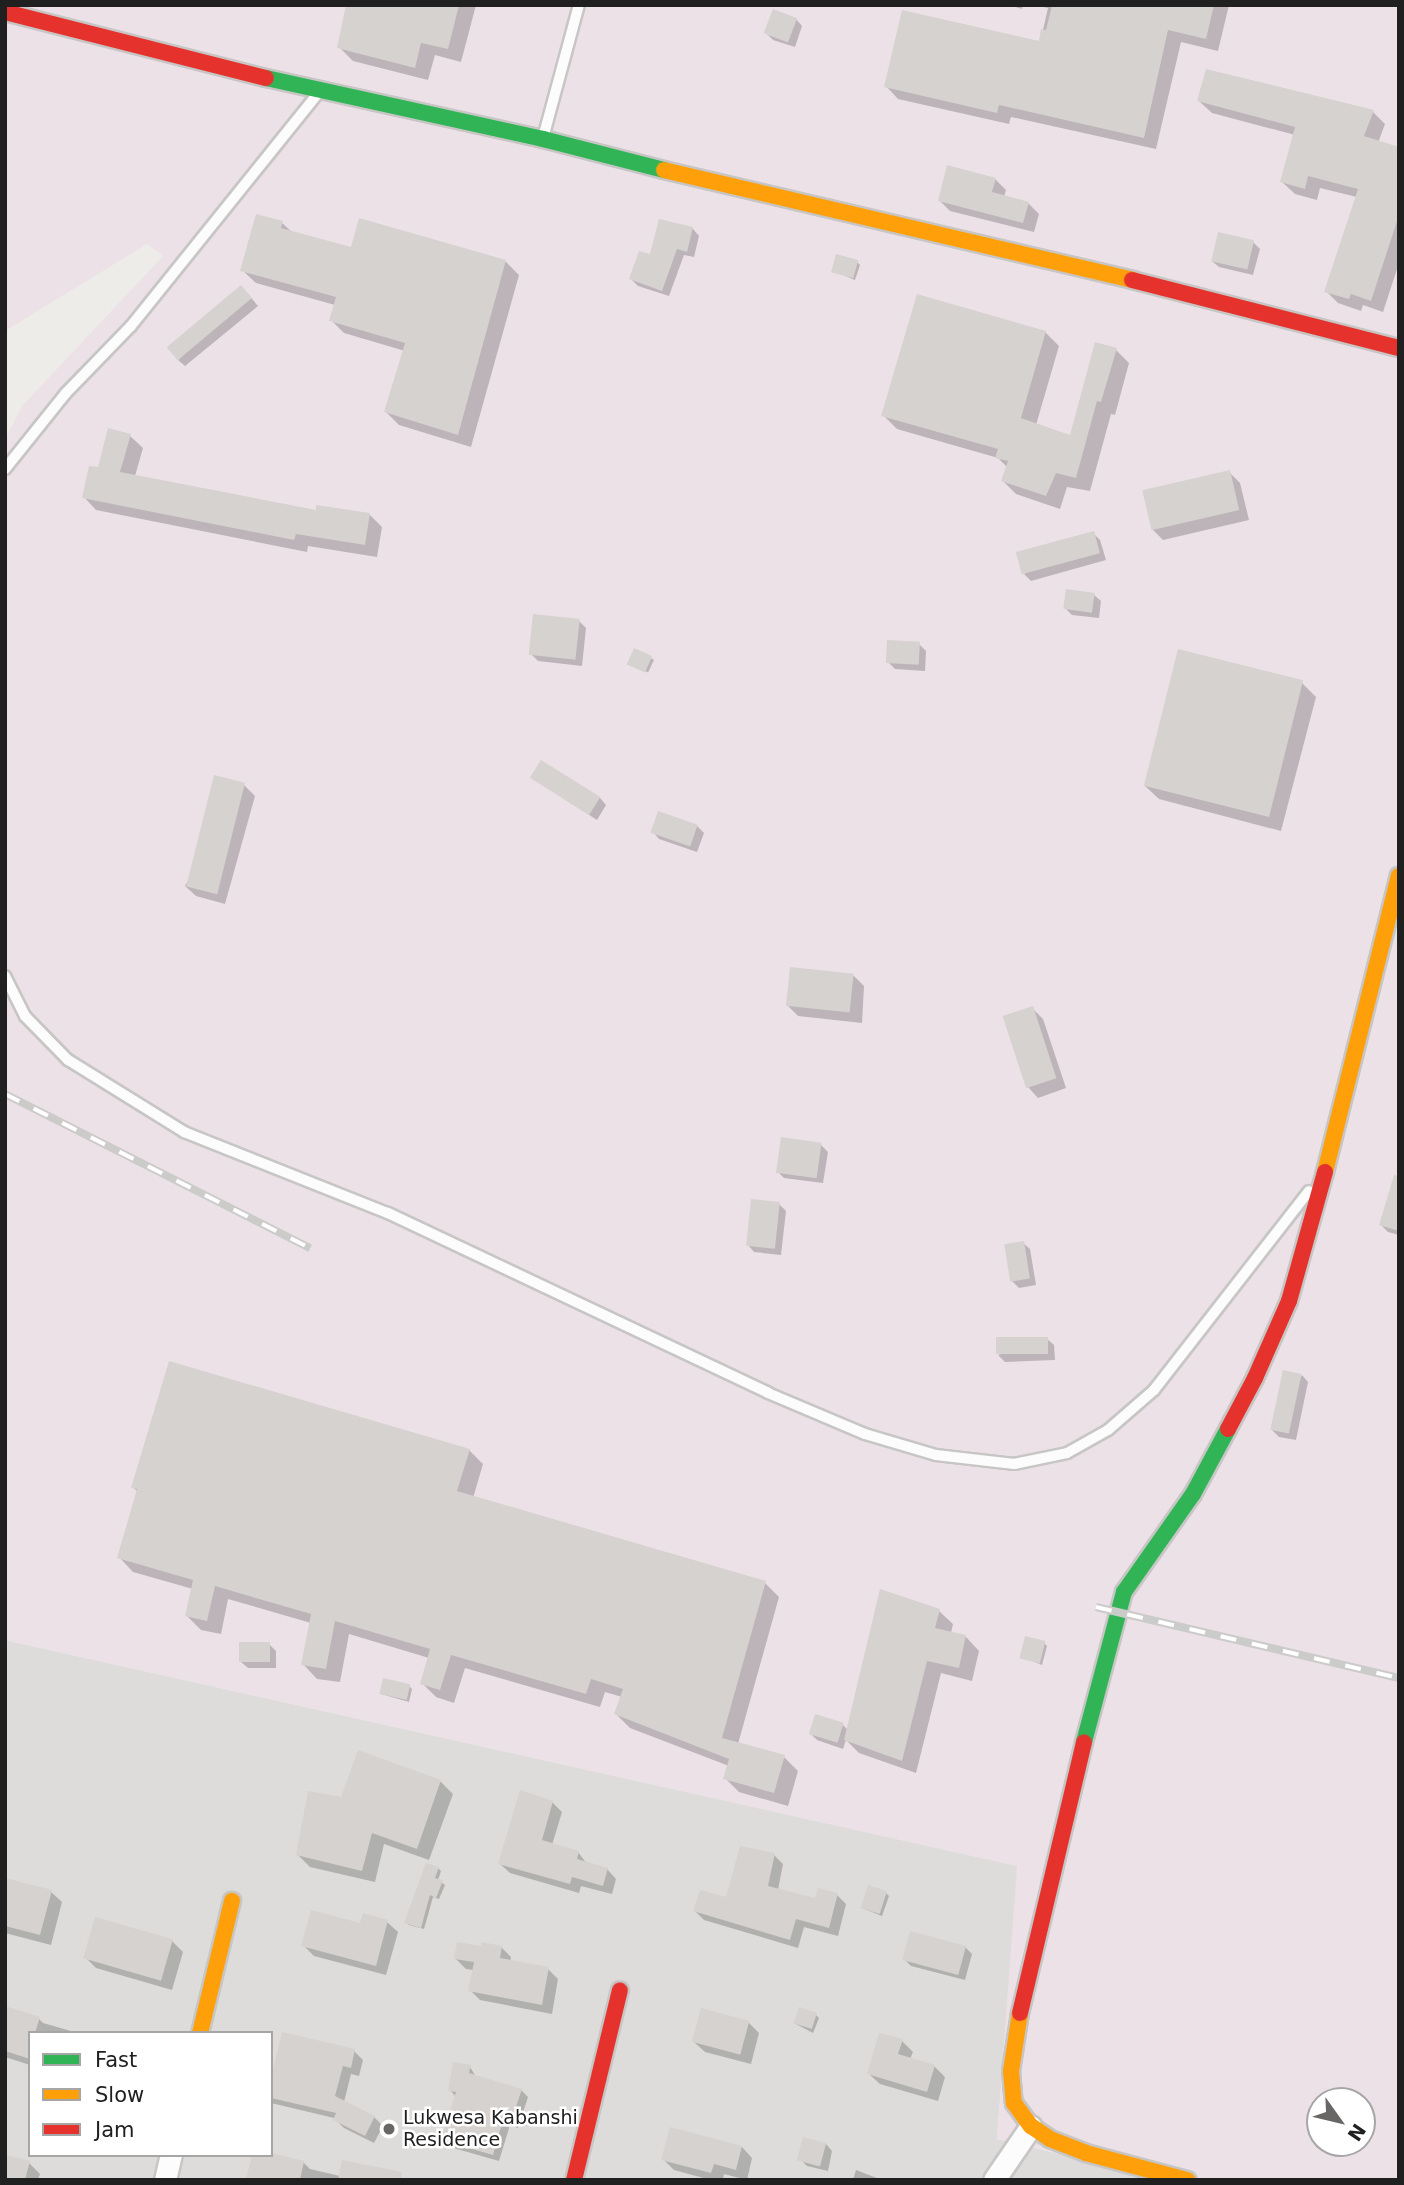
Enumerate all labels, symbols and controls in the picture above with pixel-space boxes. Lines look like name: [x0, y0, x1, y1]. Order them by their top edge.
legend: [28, 2031, 273, 2157]
text: Fast: [95, 2048, 137, 2072]
text: Slow: [95, 2083, 144, 2107]
north arrow: [1306, 2087, 1376, 2157]
place label: Lukwesa Kabanshi Residence: [403, 2107, 578, 2151]
text: Jam: [95, 2118, 135, 2142]
text: N: [1343, 2120, 1370, 2145]
marker: Lukwesa Kabanshi Residence: [381, 2121, 397, 2137]

